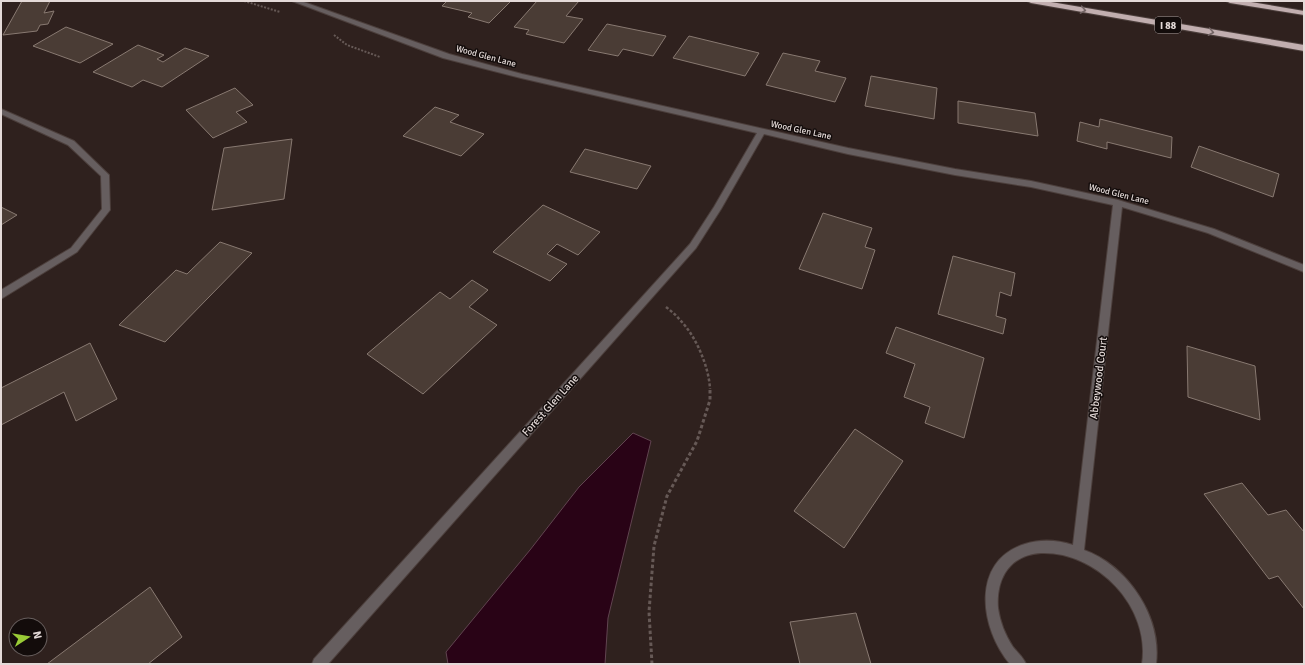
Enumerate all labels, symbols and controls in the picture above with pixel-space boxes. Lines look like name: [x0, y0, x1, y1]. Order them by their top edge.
one-way arrow: [1080, 5, 1086, 14]
road number: I 88: [1155, 17, 1181, 33]
one-way arrow: [1208, 28, 1215, 36]
street label: Wood Glen Lane: [455, 43, 518, 70]
street label: Wood Glen Lane: [770, 119, 833, 142]
street label: Wood Glen Lane: [1088, 182, 1151, 207]
street label: Abbeywood Court: [1087, 336, 1110, 420]
street label: Forest Glen Lane: [519, 372, 581, 439]
north arrow: [8, 617, 48, 657]
text: N: [30, 630, 44, 640]

